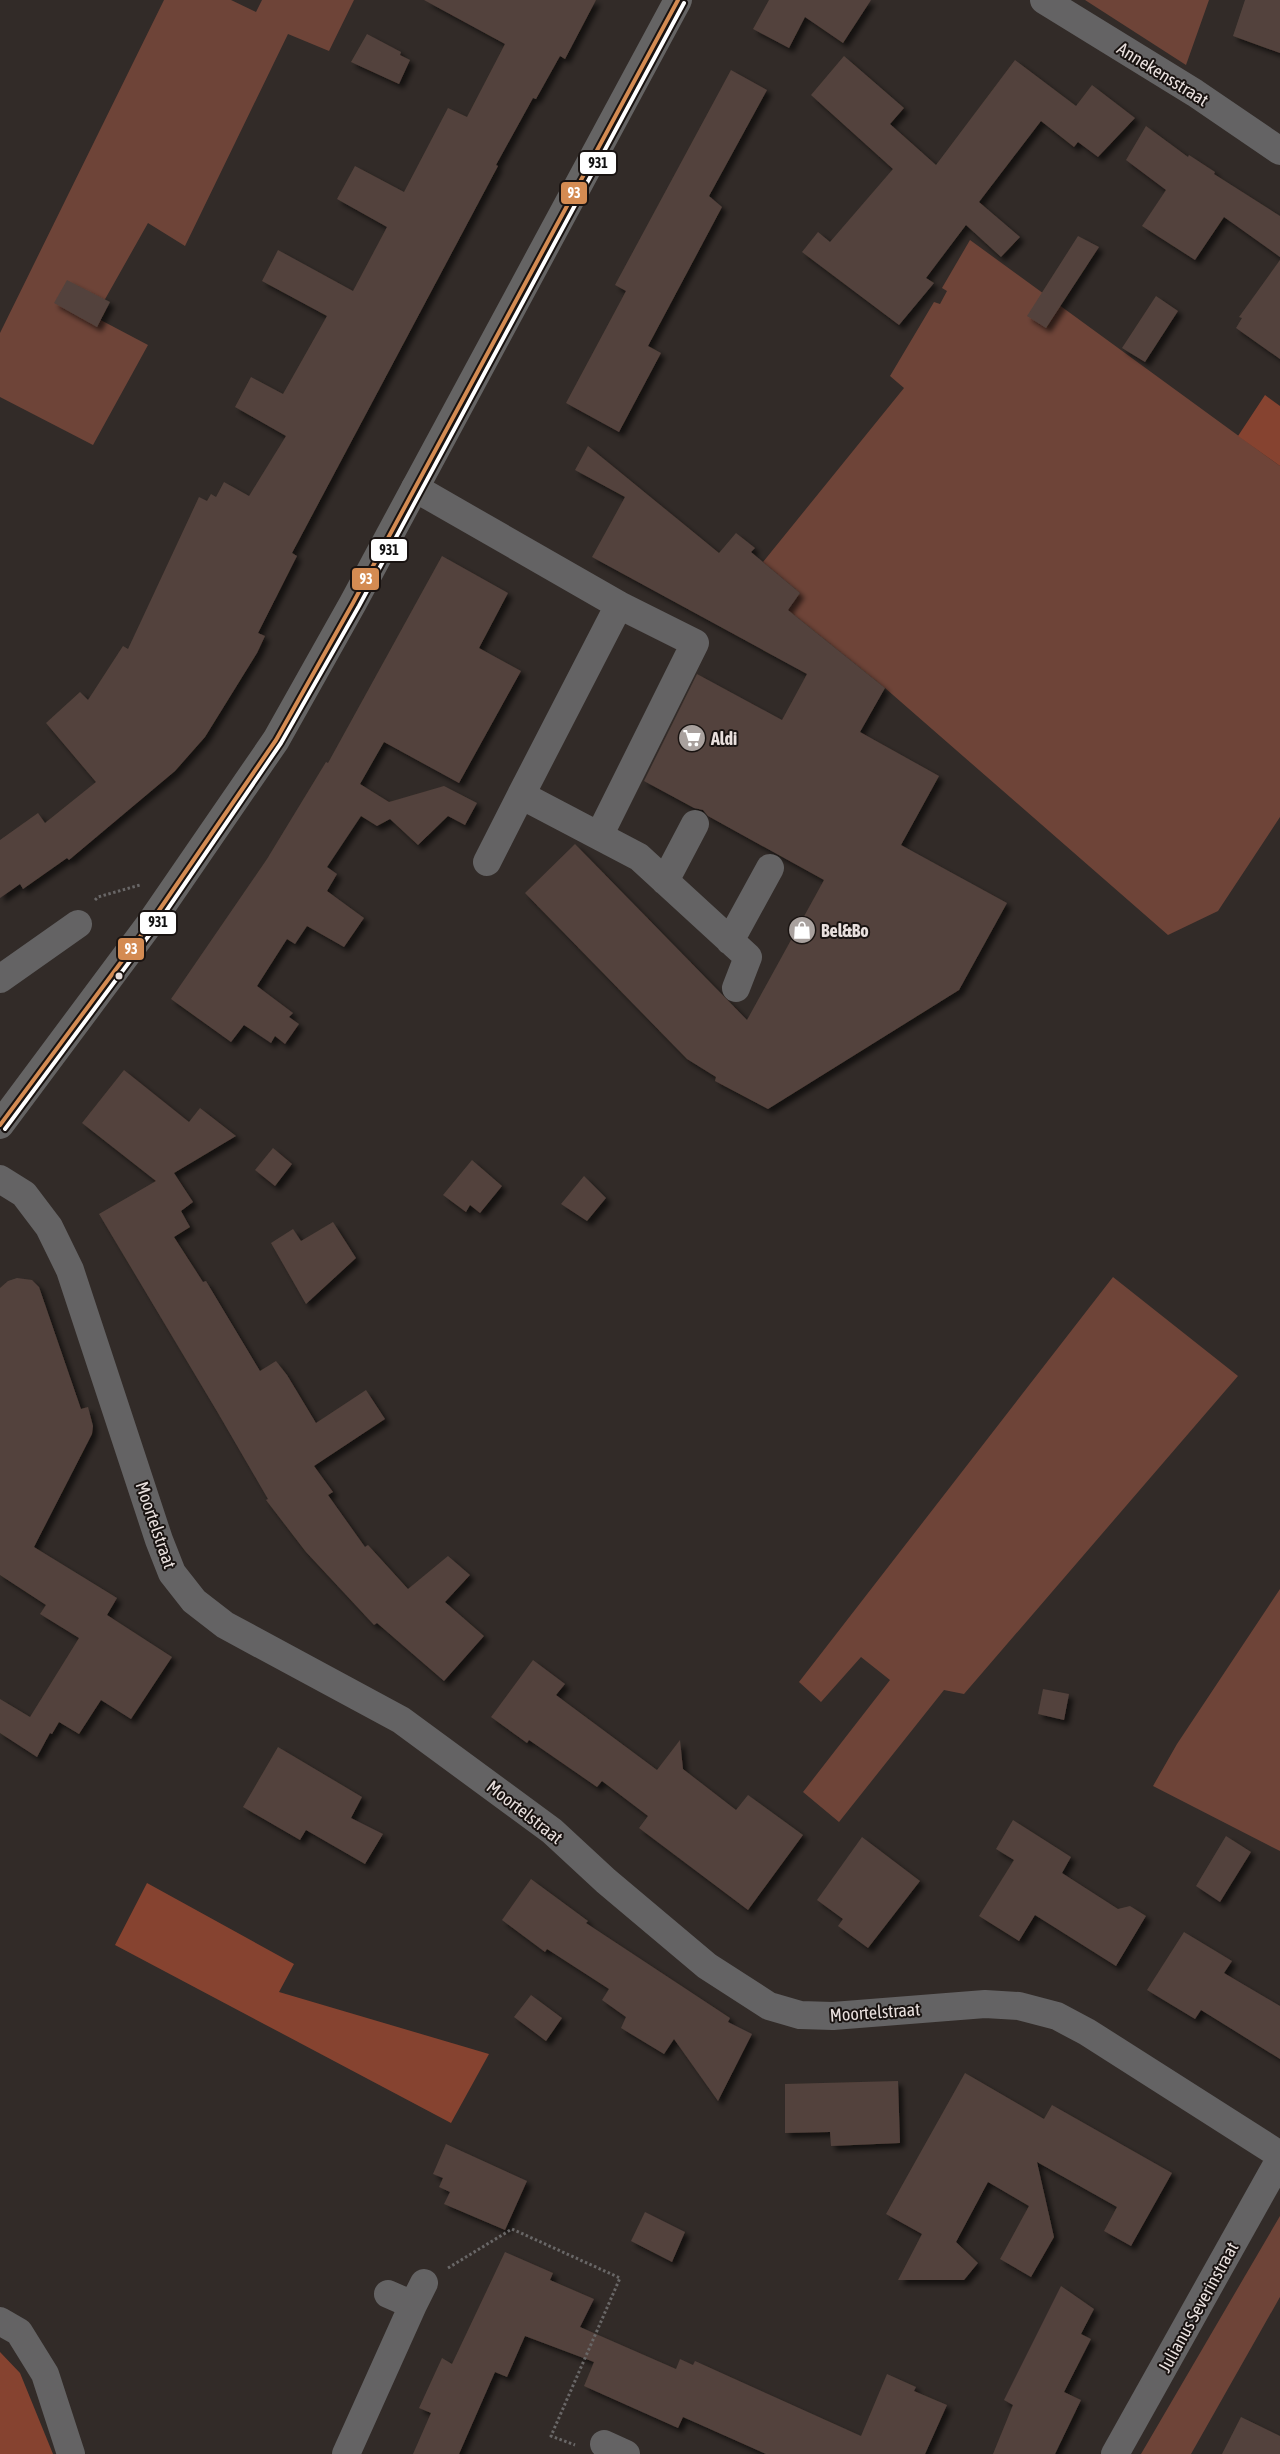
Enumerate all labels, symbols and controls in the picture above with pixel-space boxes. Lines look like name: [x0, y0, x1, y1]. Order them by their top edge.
street label: Annekensstraat: [1113, 38, 1213, 110]
line badge: 931: [579, 151, 617, 175]
text: 931: [588, 155, 608, 171]
line badge: 93: [560, 181, 588, 205]
text: 93: [567, 185, 581, 201]
line badge: 931: [370, 538, 408, 562]
text: 931: [379, 542, 399, 558]
line badge: 93: [351, 567, 380, 591]
text: 93: [359, 571, 373, 587]
supermarket icon: Aldi: [677, 723, 707, 753]
place label: Aldi: [710, 728, 737, 749]
line badge: 931: [139, 911, 177, 935]
text: 931: [148, 914, 168, 930]
shop icon: Bel&Bo: [787, 915, 817, 945]
place label: Bel&Bo: [821, 920, 869, 941]
line badge: 93: [117, 937, 145, 961]
text: 93: [124, 941, 138, 957]
unlabelled marker: [114, 971, 124, 981]
street label: Moortelstraat: [131, 1479, 181, 1571]
street label: Moortelstraat: [483, 1776, 567, 1848]
street label: Moortelstraat: [829, 1998, 921, 2026]
street label: Julianus Severinstraat: [1154, 2238, 1242, 2376]

